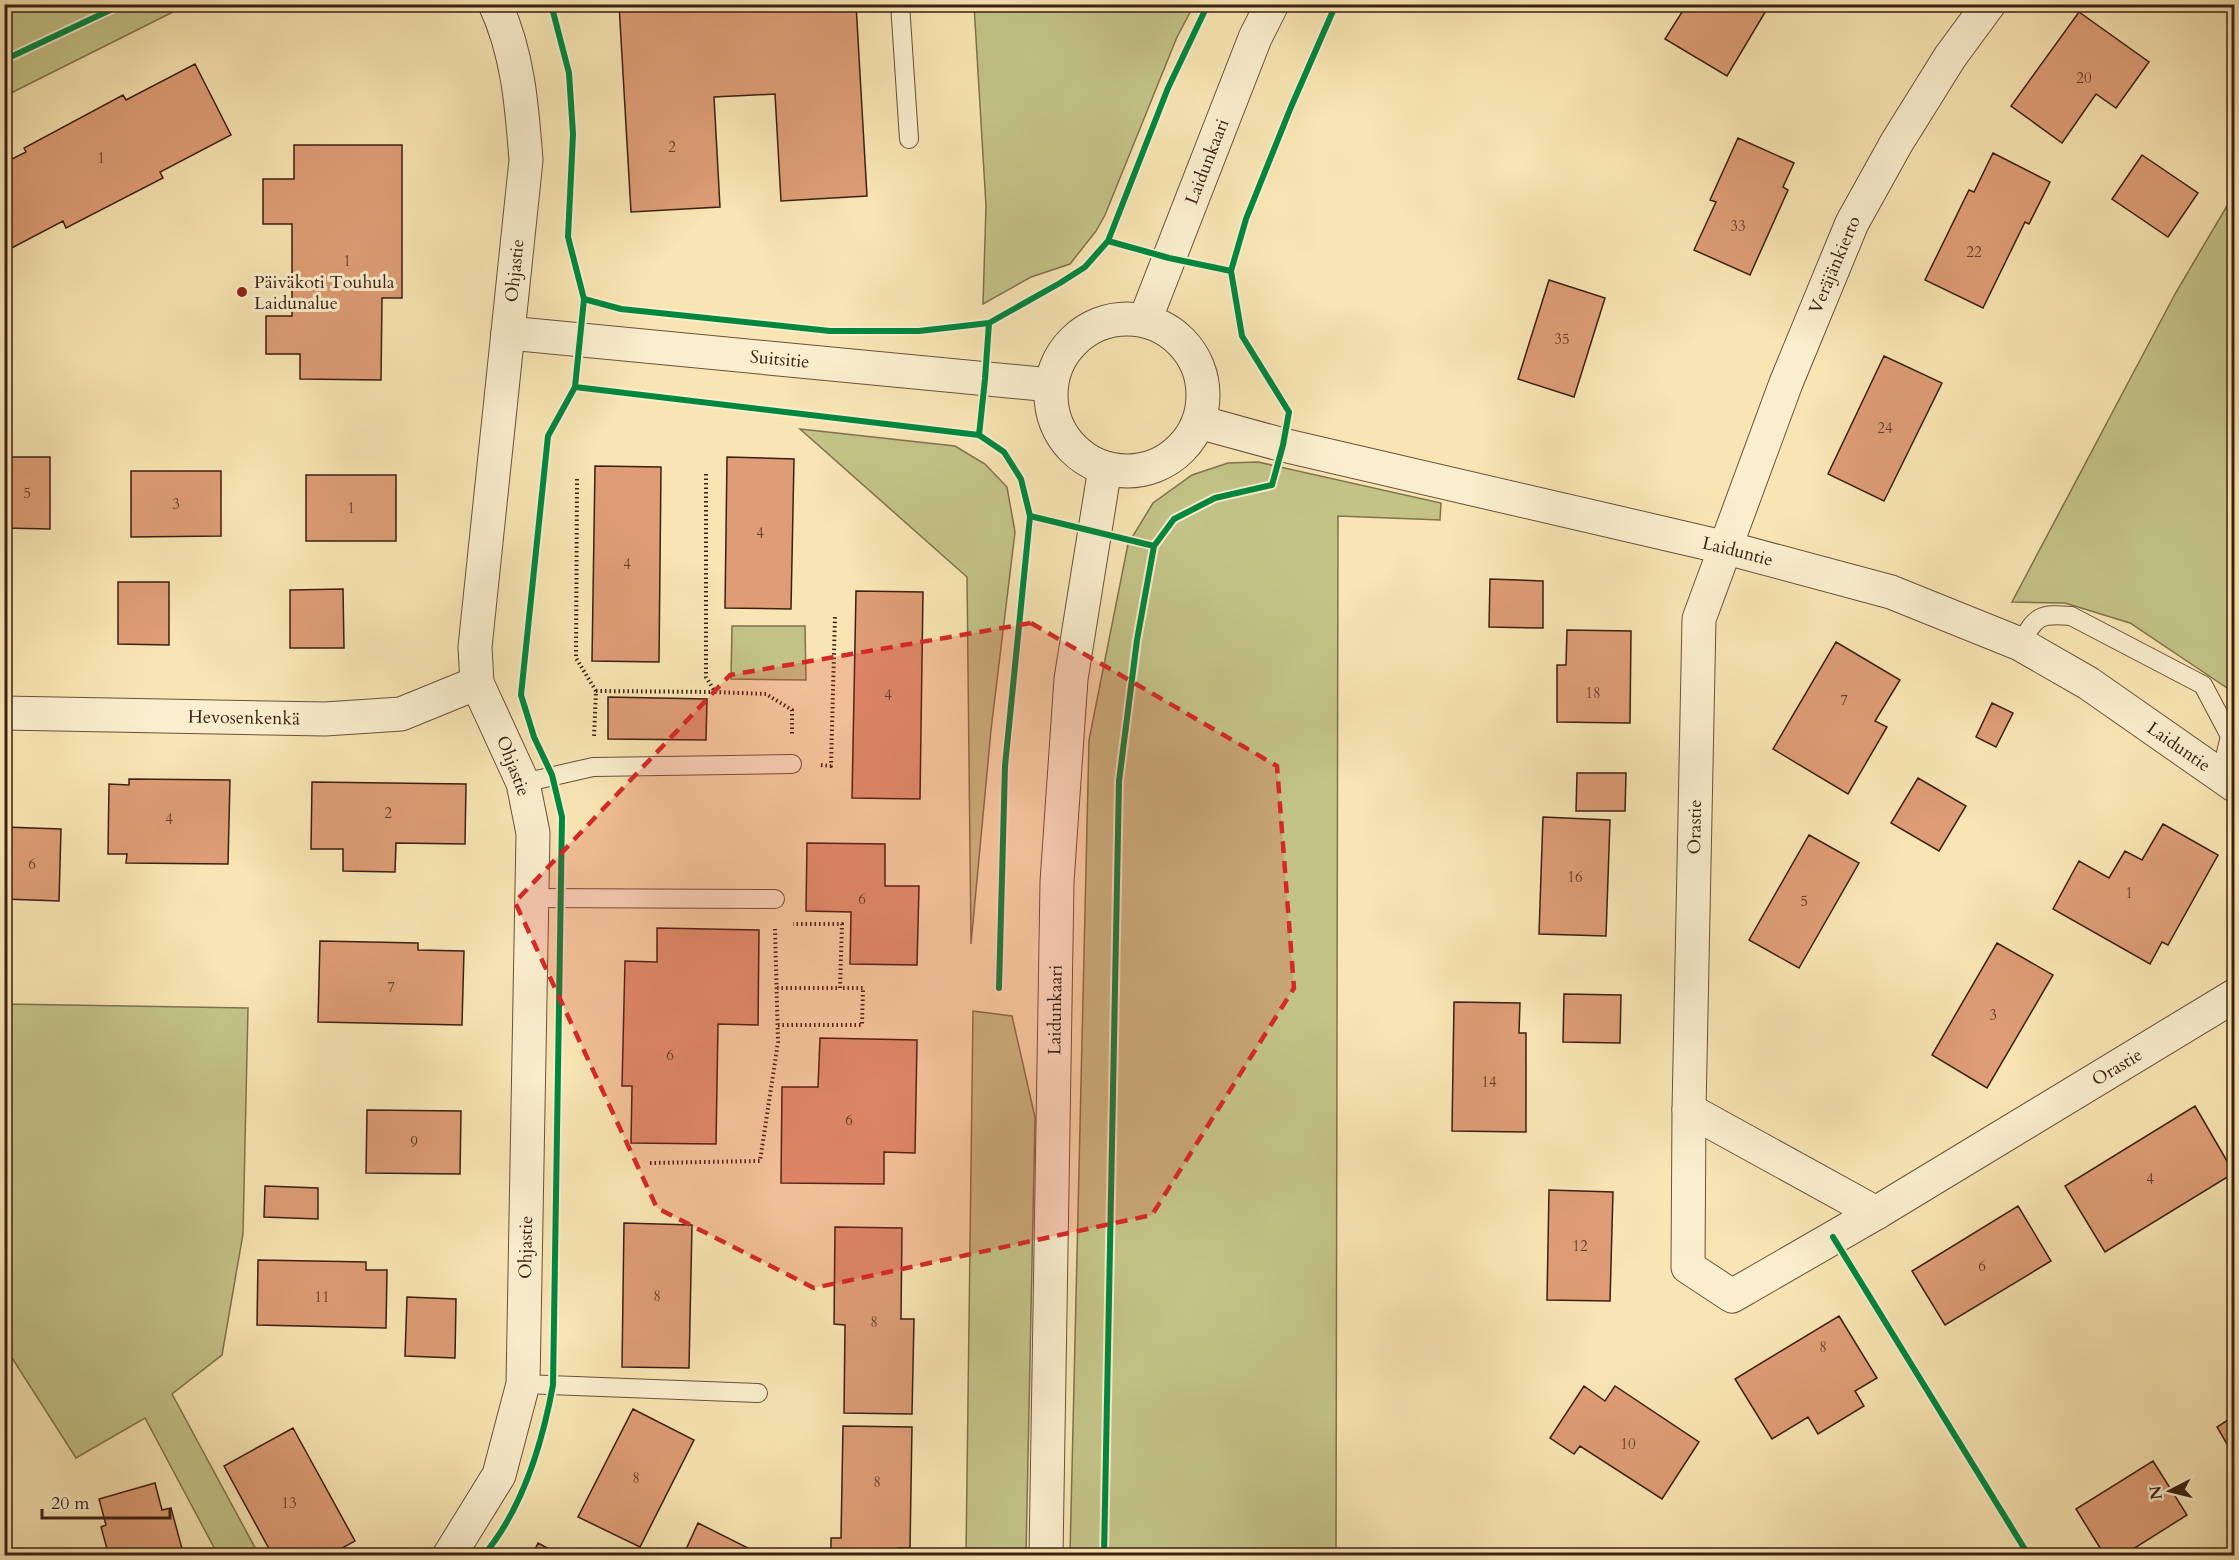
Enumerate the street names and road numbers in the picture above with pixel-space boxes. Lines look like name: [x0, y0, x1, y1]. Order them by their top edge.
street label: Laidunkaari: [1179, 115, 1235, 208]
street label: Veräjänkierto: [1803, 212, 1867, 318]
street label: Ohjastie: [499, 238, 530, 303]
street label: Suitsitie: [749, 344, 811, 374]
street label: Laiduntie: [1700, 530, 1776, 572]
street label: Hevosenkenkä: [188, 704, 300, 731]
street label: Laiduntie: [2142, 716, 2216, 777]
street label: Ohjastie: [490, 732, 536, 800]
street label: Orastie: [1682, 799, 1708, 855]
street label: Laidunkaari: [1042, 965, 1068, 1055]
street label: Orastie: [2087, 1042, 2147, 1092]
street label: Ohjastie: [512, 1215, 539, 1279]

